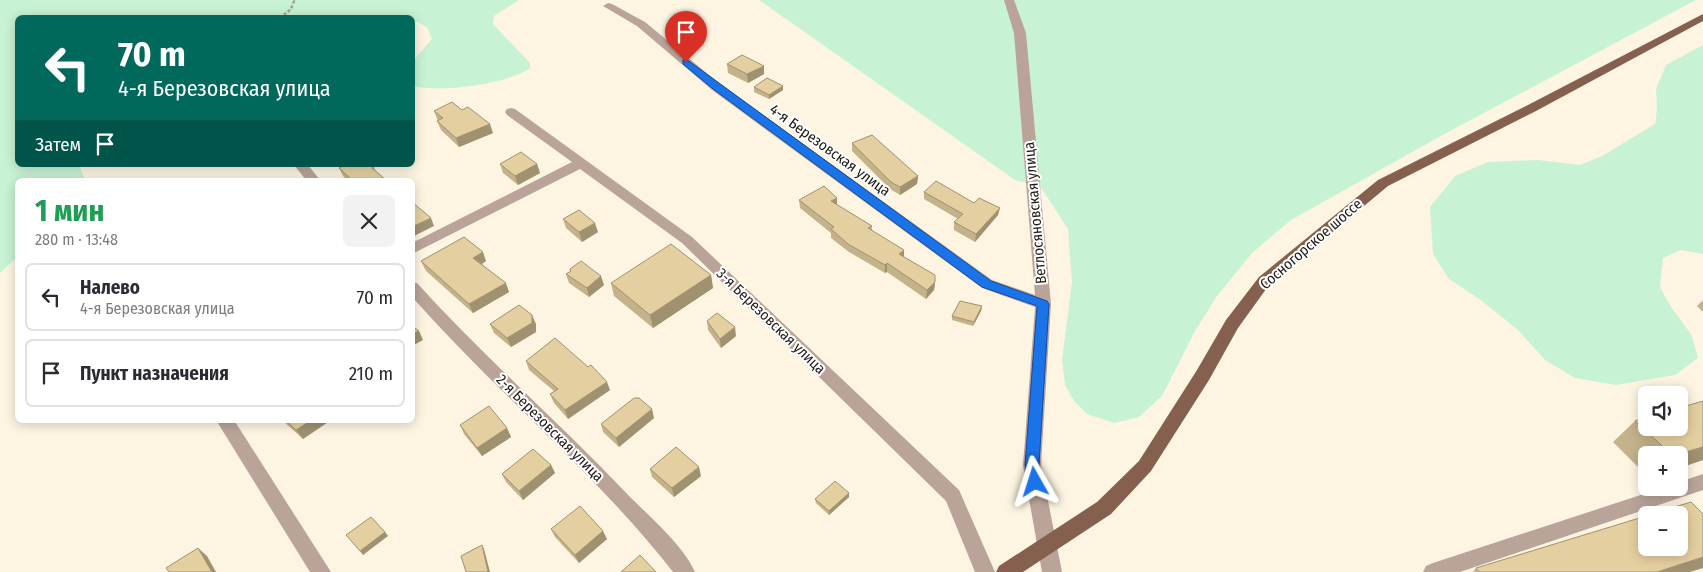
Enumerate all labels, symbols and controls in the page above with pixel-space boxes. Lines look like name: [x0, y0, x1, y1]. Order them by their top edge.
pin: [665, 11, 707, 62]
icon: arrive: [672, 18, 700, 46]
text: 70 m: [118, 33, 186, 75]
icon: left: [35, 35, 100, 100]
text: 4-я Березовская улица: [118, 75, 331, 102]
street label: 4-я Березовская улица: [766, 100, 894, 200]
icon: arrive: [91, 130, 119, 158]
text: Затем: [35, 133, 81, 156]
street label: Ветлосяновская улица: [1020, 141, 1050, 285]
text: 1 мин: [35, 193, 104, 229]
button: close: [343, 195, 395, 247]
street label: Сосногорское шоссе: [1256, 195, 1366, 293]
text: 280 m · 13:48: [35, 230, 118, 249]
street label: 3-я Березовская улица: [713, 264, 829, 378]
text: Налево: [80, 276, 140, 299]
icon: left: [37, 283, 65, 311]
text: 70 m: [357, 286, 393, 309]
text: 4-я Березовская улица: [80, 299, 235, 318]
icon: arrive: [37, 359, 65, 387]
text: Пункт назначения: [80, 362, 229, 385]
text: 210 m: [349, 362, 393, 385]
street label: 2-я Березовская улица: [493, 371, 607, 485]
map controls: [1638, 386, 1688, 556]
button: sound: [1638, 386, 1688, 436]
button: +: [1638, 446, 1688, 496]
position arrow: [1008, 455, 1060, 507]
button: −: [1638, 506, 1688, 556]

